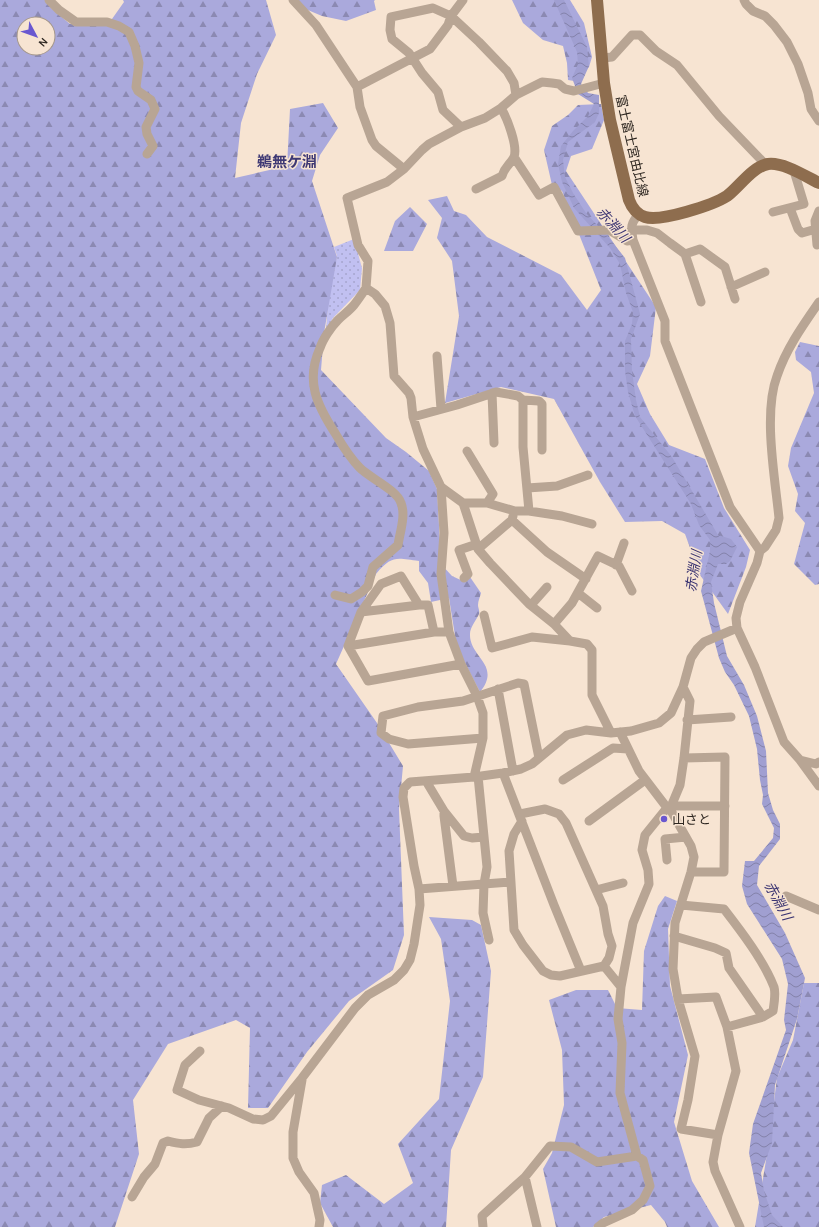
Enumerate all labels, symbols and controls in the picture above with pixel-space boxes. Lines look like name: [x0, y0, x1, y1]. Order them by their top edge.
north arrow: [16, 16, 56, 56]
text: N: [36, 35, 51, 49]
street label: 富士富士宮由比線: [613, 94, 651, 198]
district label: 鵜無ケ淵: [257, 153, 317, 171]
water label: 赤淵川: [593, 204, 635, 248]
water label: 赤淵川: [682, 547, 706, 593]
place label: 山さと: [672, 812, 711, 827]
marker: 山さと: [659, 814, 669, 824]
water label: 赤淵川: [760, 879, 797, 925]

